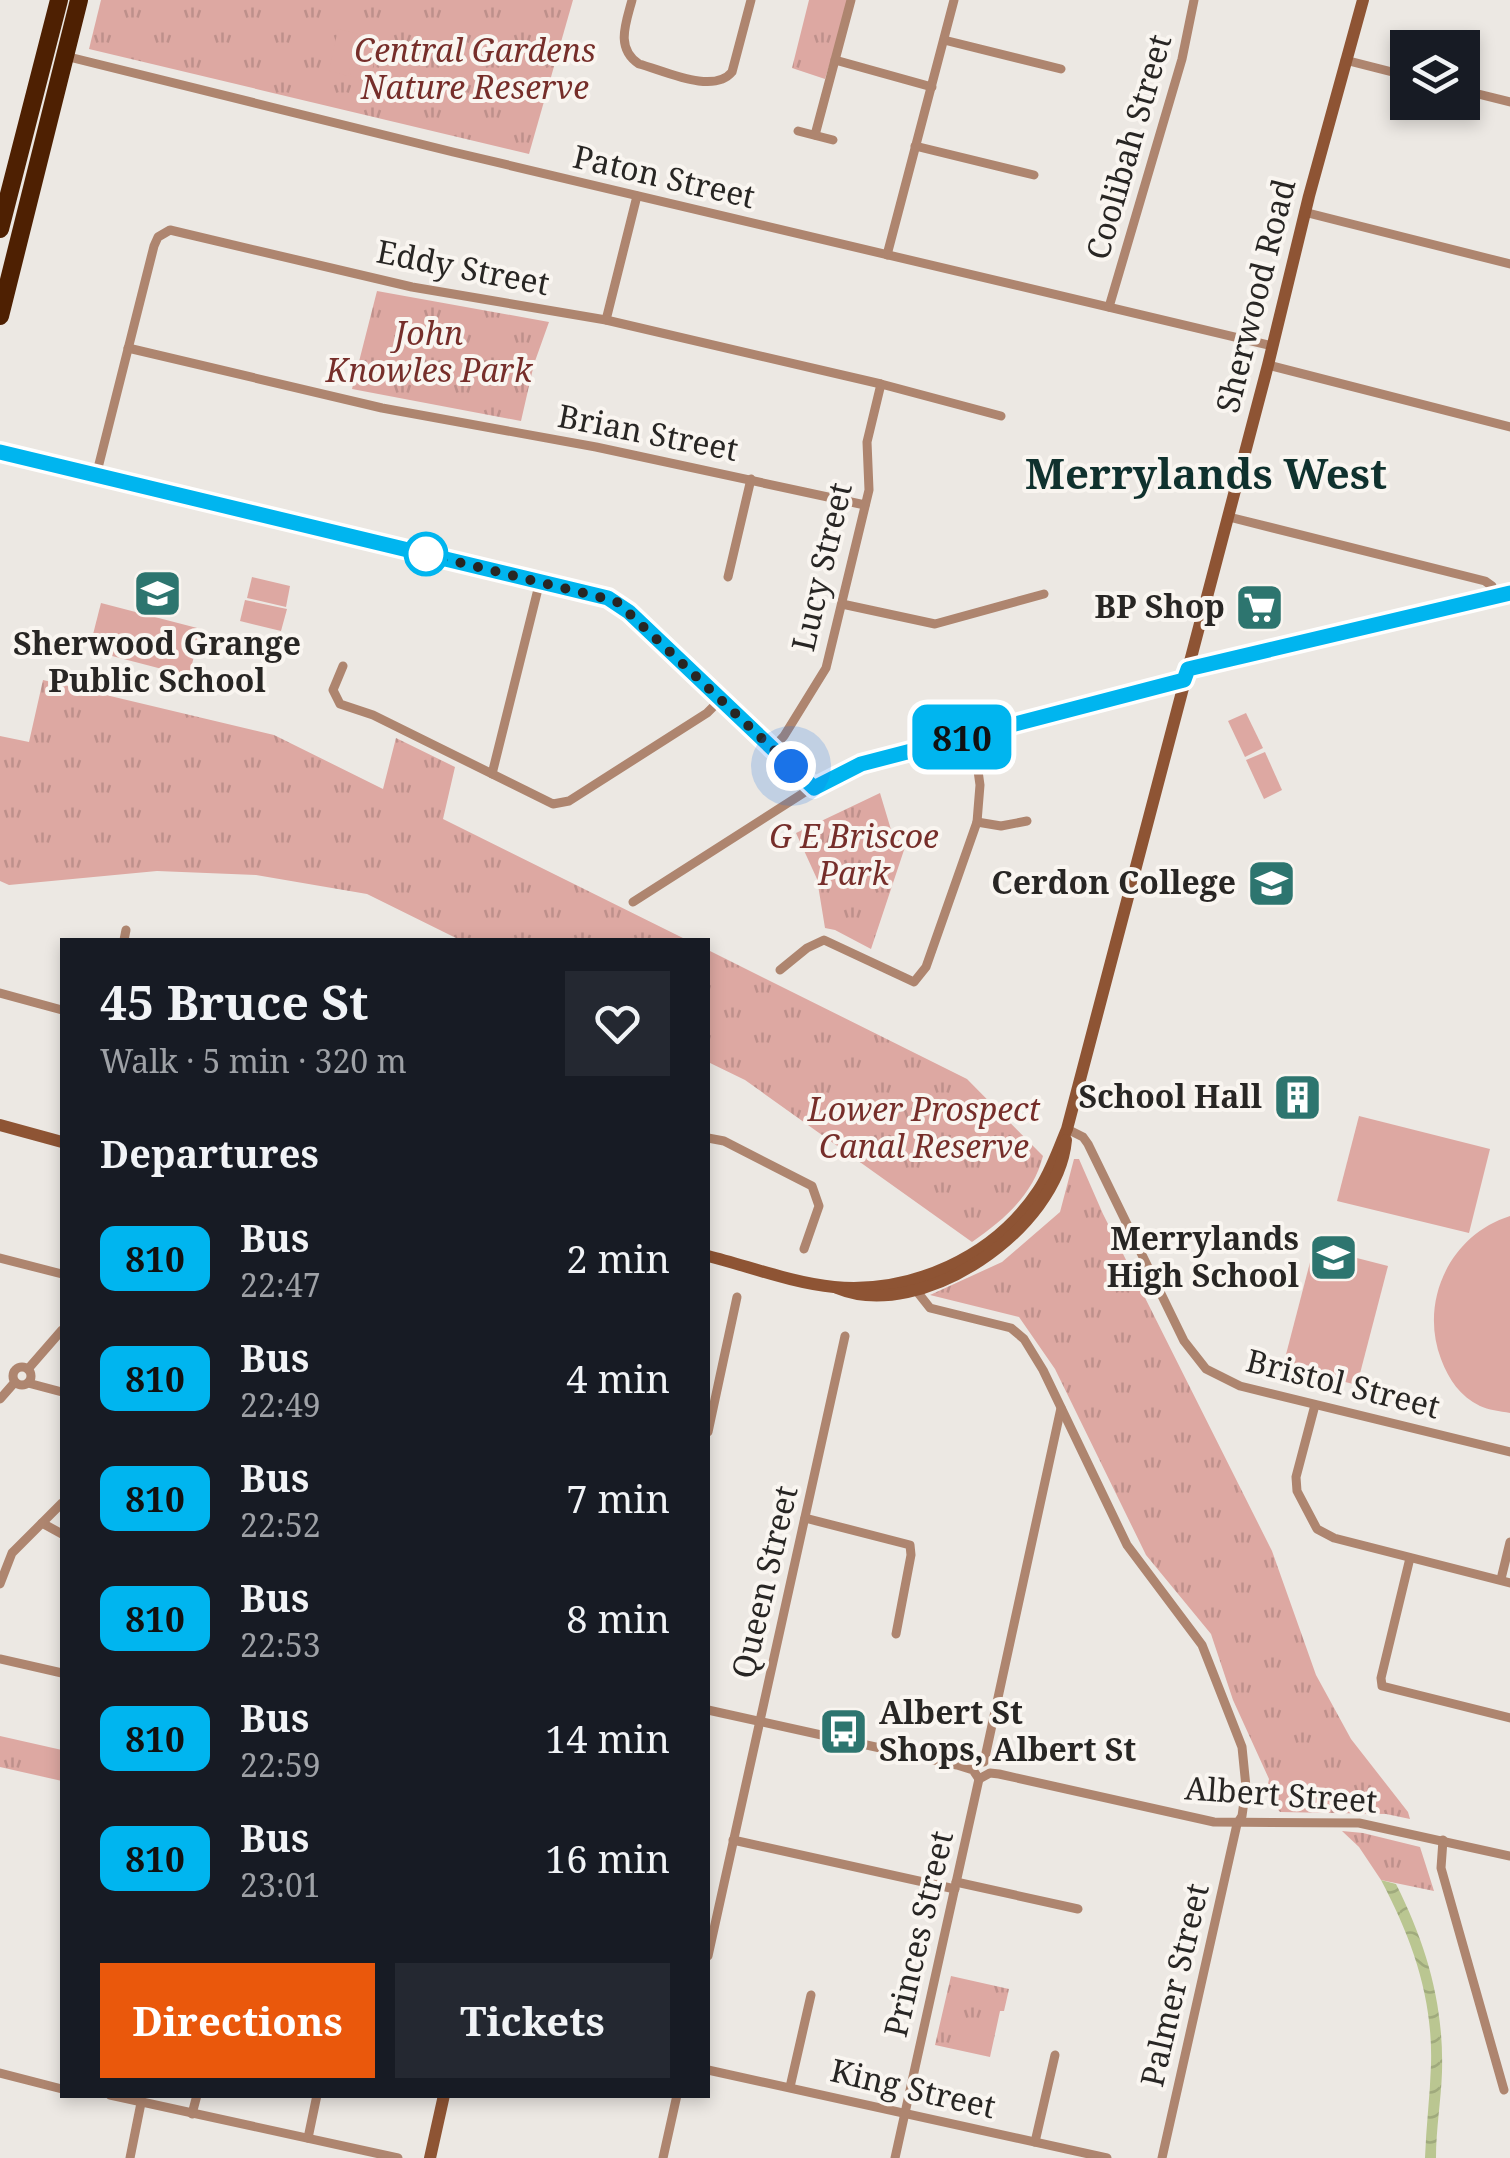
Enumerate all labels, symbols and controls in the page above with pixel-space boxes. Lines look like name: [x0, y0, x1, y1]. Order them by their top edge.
park label: Central Gardens Nature Reserve: [354, 28, 596, 108]
street label: Coolibah Street: [1075, 29, 1180, 264]
map controls: [1390, 30, 1480, 120]
button: layers: [1390, 30, 1480, 120]
street label: Paton Street: [569, 134, 759, 217]
street label: Sherwood Road: [1205, 174, 1304, 417]
street label: Eddy Street: [373, 229, 553, 304]
park label: John Knowles Park: [325, 311, 534, 391]
street label: Brian Street: [555, 393, 742, 470]
district label: Merrylands West: [1025, 444, 1387, 501]
street label: Lucy Street: [780, 478, 861, 655]
unlabelled marker: [405, 533, 447, 575]
school or university icon: Sherwood Grange Public School: [131, 568, 183, 620]
supermarket icon: BP Shop: [1234, 581, 1286, 633]
place label: BP Shop: [1095, 584, 1225, 627]
place label: Sherwood Grange Public School: [13, 621, 301, 701]
line badge: 810: [904, 704, 1020, 770]
text: 810: [932, 714, 992, 761]
your location: [766, 741, 816, 791]
park label: G E Briscoe Park: [769, 814, 939, 894]
school or university icon: Cerdon College: [1245, 857, 1297, 909]
place label: Cerdon College: [991, 860, 1236, 903]
text: 45 Bruce St: [100, 969, 369, 1034]
button: heart: [565, 971, 670, 1076]
text: Walk · 5 min · 320 m: [100, 1039, 407, 1082]
building icon: School Hall: [1271, 1071, 1323, 1123]
place label: School Hall: [1078, 1074, 1262, 1117]
park label: Lower Prospect Canal Reserve: [807, 1087, 1041, 1167]
text: Departures: [100, 1127, 319, 1179]
text: Bus: [240, 1211, 309, 1263]
place label: Merrylands High School: [1107, 1216, 1299, 1296]
school or university icon: Merrylands High School: [1308, 1231, 1360, 1283]
text: 2 min: [566, 1232, 670, 1284]
text: 810: [125, 1235, 185, 1282]
text: 22:47: [240, 1263, 321, 1306]
text: Bus: [240, 1331, 309, 1383]
street label: Bristol Street: [1242, 1338, 1445, 1427]
text: 4 min: [566, 1352, 670, 1404]
text: 810: [125, 1355, 185, 1402]
text: 22:49: [240, 1383, 321, 1426]
text: Bus: [240, 1451, 309, 1503]
text: 7 min: [566, 1472, 670, 1524]
text: 810: [125, 1475, 185, 1522]
street label: Queen Street: [720, 1481, 807, 1682]
text: 22:52: [240, 1503, 321, 1546]
text: Bus: [240, 1571, 309, 1623]
text: 8 min: [566, 1592, 670, 1644]
text: 810: [125, 1595, 185, 1642]
text: 22:53: [240, 1623, 321, 1666]
place label: Albert St Shops, Albert St: [879, 1690, 1136, 1770]
text: Bus: [240, 1691, 309, 1743]
bus stop icon: Albert St Shops, Albert St: [818, 1705, 870, 1757]
text: 14 min: [545, 1712, 670, 1764]
text: 810: [125, 1715, 185, 1762]
text: 22:59: [240, 1743, 321, 1786]
street label: Albert Street: [1183, 1765, 1379, 1822]
text: Bus: [240, 1811, 309, 1863]
street label: Princes Street: [873, 1826, 962, 2041]
text: 16 min: [545, 1832, 670, 1884]
text: 810: [125, 1835, 185, 1882]
text: 23:01: [240, 1863, 321, 1906]
street label: Palmer Street: [1129, 1879, 1218, 2090]
button: Directions: [100, 1963, 375, 2078]
button: Tickets: [395, 1963, 670, 2078]
street label: King Street: [827, 2048, 1000, 2127]

